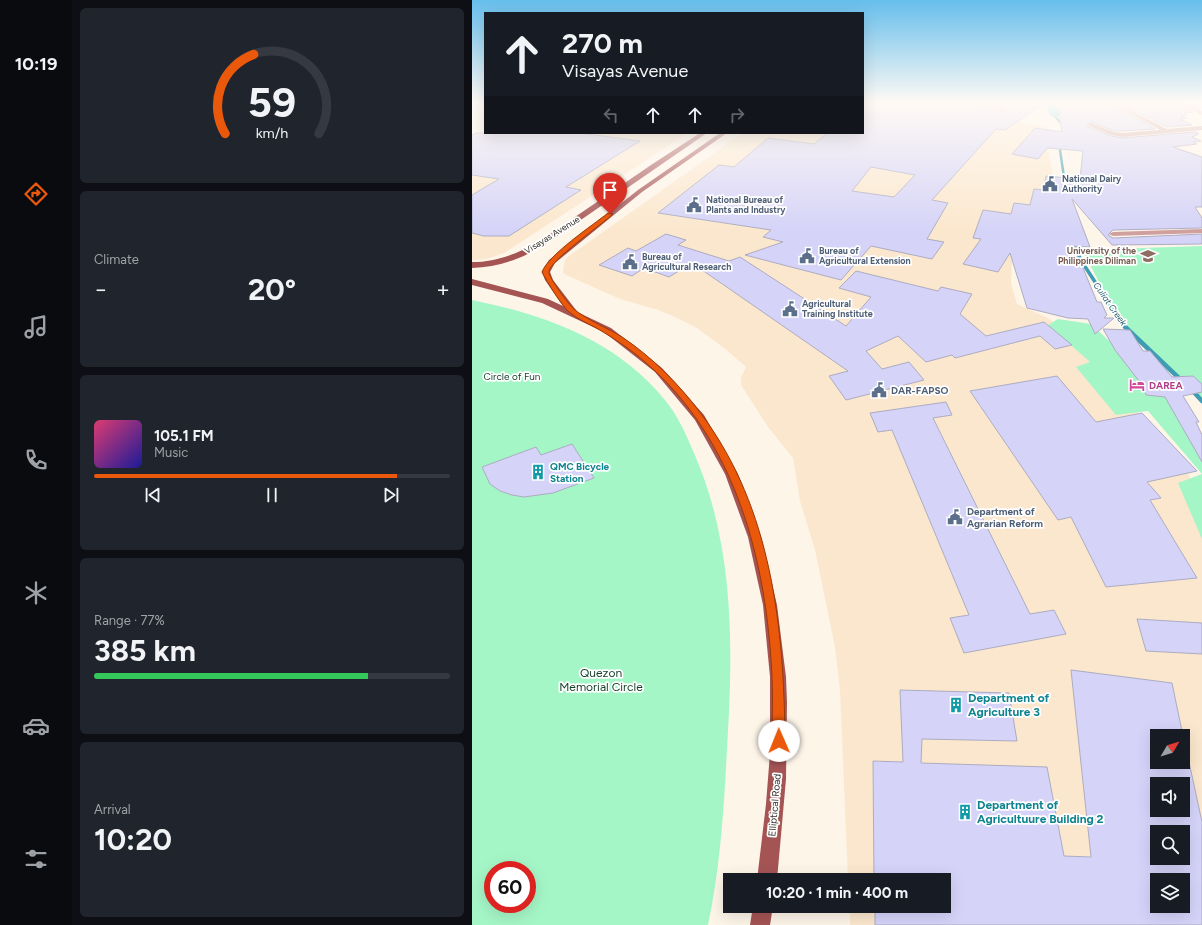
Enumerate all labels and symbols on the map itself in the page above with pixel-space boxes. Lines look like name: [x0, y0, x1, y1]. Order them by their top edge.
pin: [593, 173, 627, 214]
place label: National Dairy Authority: [1062, 173, 1122, 194]
public building icon: National Dairy Authority: [1041, 175, 1059, 193]
place label: National Bureau of Plants and Industry: [706, 194, 786, 215]
public building icon: National Bureau of Plants and Industry: [685, 196, 703, 214]
street label: Visayas Avenue: [522, 213, 581, 256]
place label: Bureau of Agricultural Extension: [819, 245, 911, 266]
place label: University of the Philippines Diliman: [1058, 245, 1136, 266]
public building icon: Bureau of Agricultural Extension: [798, 247, 816, 265]
school or university icon: University of the Philippines Diliman: [1139, 247, 1157, 265]
place label: Bureau of Agricultural Research: [642, 251, 731, 272]
public building icon: Bureau of Agricultural Research: [621, 253, 639, 271]
water label: Culiat Creek: [1091, 280, 1130, 328]
place label: Agricultural Training Institute: [802, 298, 873, 319]
public building icon: Agricultural Training Institute: [781, 300, 799, 318]
park label: Circle of Fun: [484, 370, 541, 383]
hotel icon: DAREA: [1128, 376, 1146, 394]
place label: DAREA: [1149, 379, 1183, 392]
public building icon: DAR-FAPSO: [870, 381, 888, 399]
place label: DAR-FAPSO: [891, 384, 948, 397]
place label: QMC Bicycle Station: [550, 460, 610, 485]
building icon: QMC Bicycle Station: [529, 463, 547, 481]
place label: Department of Agrarian Reform: [967, 505, 1043, 530]
public building icon: Department of Agrarian Reform: [946, 508, 964, 526]
park label: Quezon Memorial Circle: [559, 666, 643, 694]
place label: Department of Agriculture 3: [968, 691, 1050, 719]
building icon: Department of Agriculture 3: [947, 696, 965, 714]
position arrow: [758, 720, 800, 762]
north arrow: [1150, 729, 1190, 769]
street label: Elliptical Road: [765, 773, 784, 837]
place label: Department of Agricultuure Building 2: [977, 798, 1104, 826]
building icon: Department of Agricultuure Building 2: [956, 803, 974, 821]
speed limit sign: 60: [484, 861, 536, 913]

